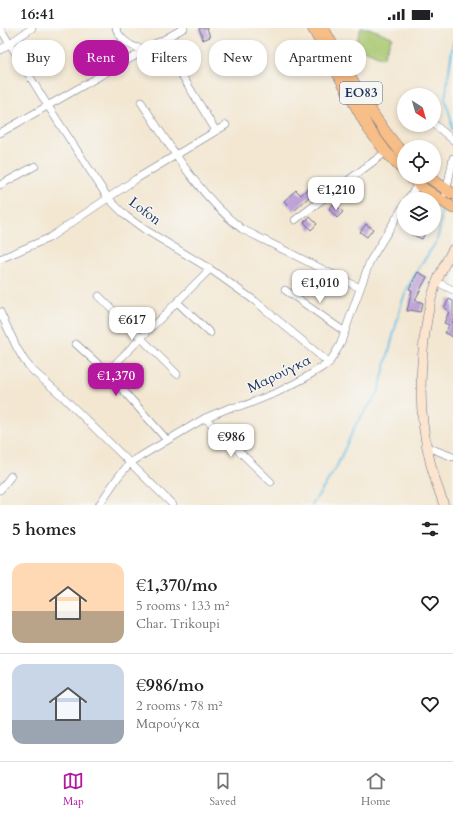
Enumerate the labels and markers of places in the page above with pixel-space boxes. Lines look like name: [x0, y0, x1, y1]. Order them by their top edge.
pin: €1,210: [303, 177, 369, 211]
pin: €1,010: [287, 270, 353, 304]
pin: €617: [108, 307, 156, 341]
pin: €1,370: [83, 363, 149, 397]
pin: €986: [207, 424, 255, 458]

